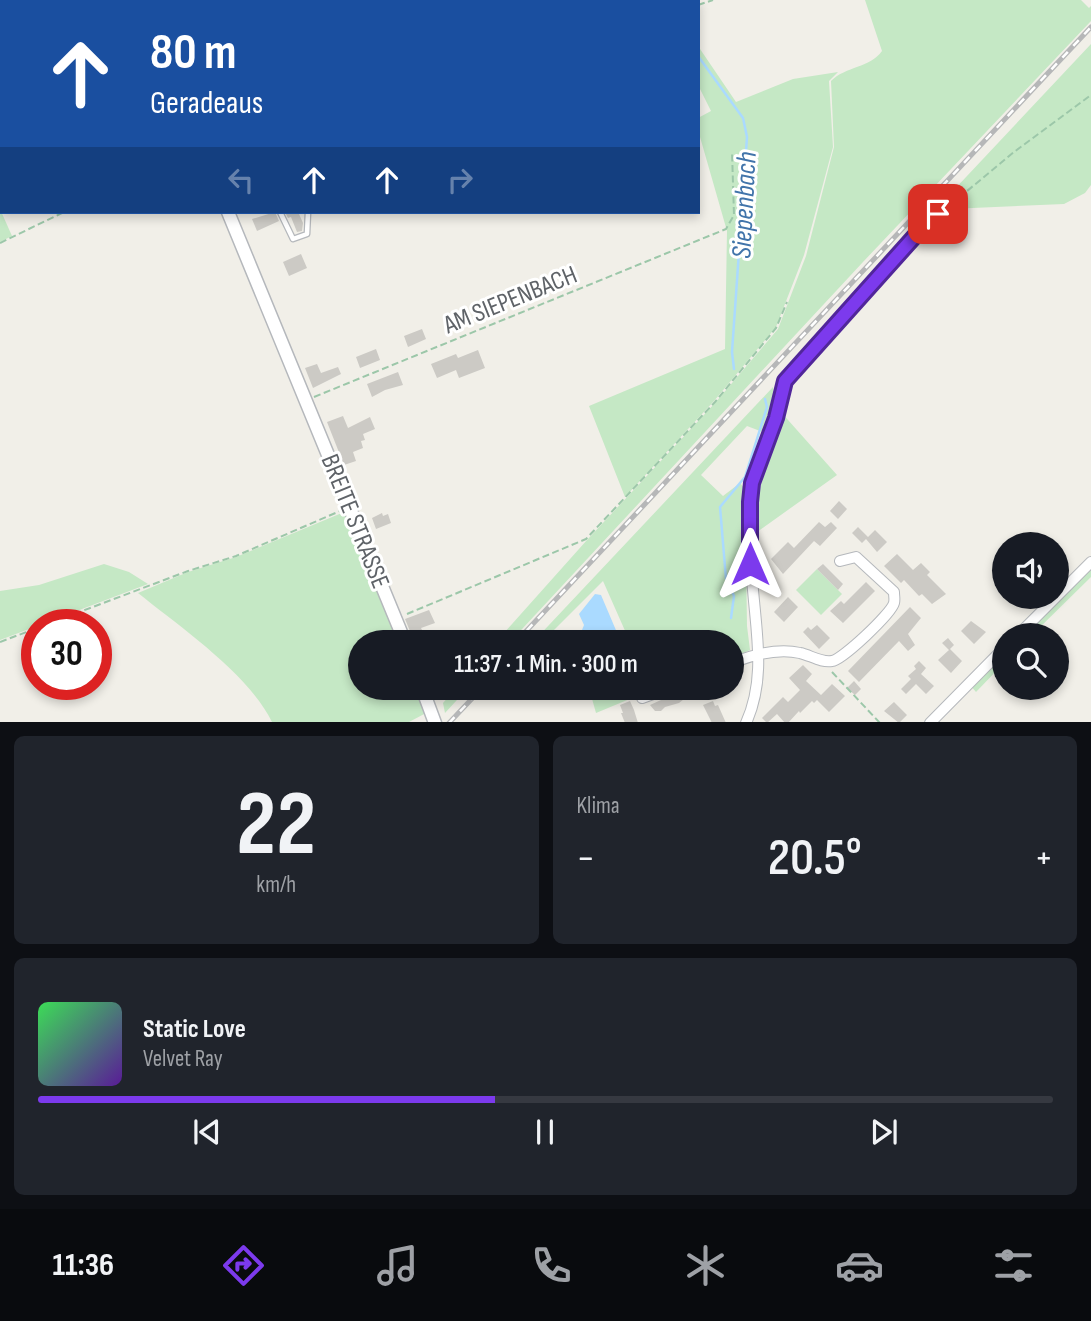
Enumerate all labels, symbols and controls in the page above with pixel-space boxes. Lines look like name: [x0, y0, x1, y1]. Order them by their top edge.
text: 80 m: [150, 24, 237, 83]
icon: ahead: [35, 28, 126, 119]
text: Geradeaus: [150, 84, 263, 123]
water label: Siepenbach: [725, 150, 764, 259]
icon: left: [222, 161, 260, 199]
icon: ahead: [295, 161, 333, 199]
icon: ahead: [368, 161, 406, 199]
icon: right: [441, 161, 479, 199]
pin: [908, 184, 968, 244]
icon: arrive: [919, 195, 957, 233]
street label: AM SIEPENBACH: [438, 260, 582, 342]
street label: BREITE STRASSE: [314, 450, 396, 593]
position arrow: [713, 527, 787, 601]
map controls: [992, 532, 1069, 700]
button: sound: [992, 532, 1069, 609]
speed limit sign: 30: [21, 609, 112, 700]
button: search: [992, 623, 1069, 700]
text: 11:37 · 1 Min. · 300 m: [454, 649, 638, 680]
text: 22: [236, 771, 316, 880]
text: Klima: [577, 792, 620, 820]
text: 20.5°: [768, 827, 862, 890]
text: −: [577, 836, 595, 881]
text: +: [1034, 836, 1053, 881]
text: km/h: [256, 871, 296, 899]
text: Static Love: [143, 1014, 246, 1045]
text: Velvet Ray: [143, 1045, 223, 1073]
icon: previous: [188, 1113, 226, 1151]
icon: pause: [526, 1113, 564, 1151]
icon: next: [865, 1113, 903, 1151]
icon: directions: [219, 1241, 268, 1290]
icon: music: [373, 1241, 422, 1290]
icon: phone: [527, 1241, 576, 1290]
icon: climate: [681, 1241, 730, 1290]
icon: car: [835, 1241, 884, 1290]
icon: filters: [989, 1241, 1038, 1290]
text: 11:36: [53, 1246, 114, 1285]

